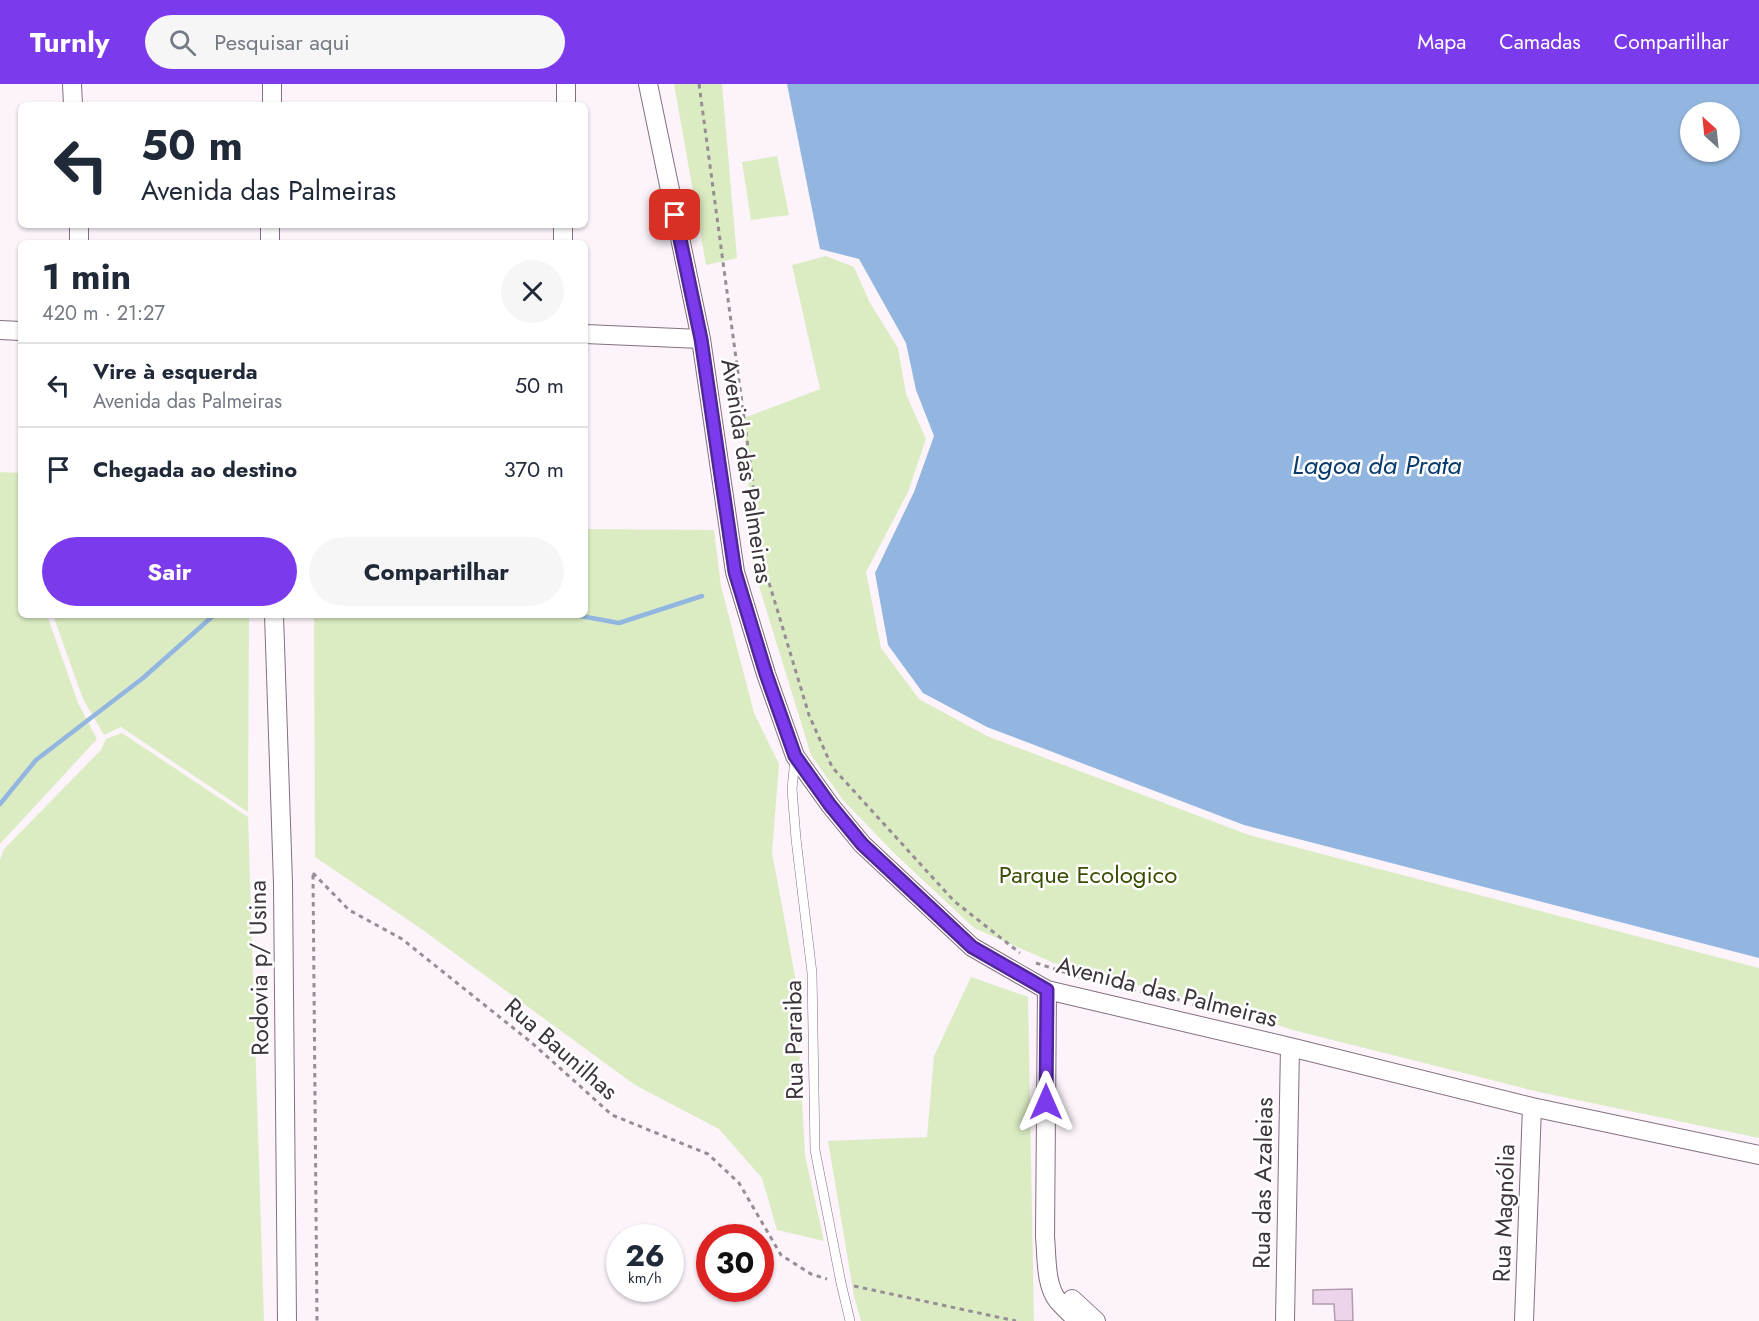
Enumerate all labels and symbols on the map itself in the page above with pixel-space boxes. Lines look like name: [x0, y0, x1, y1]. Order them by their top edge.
north arrow: [1680, 102, 1740, 162]
pin: [649, 189, 700, 240]
street label: Avenida das Palmeiras: [712, 356, 783, 586]
water label: Lagoa da Prata: [1292, 446, 1462, 484]
park label: Parque Ecologico: [999, 857, 1177, 892]
street label: Rodovia p/ Usina: [239, 880, 278, 1056]
street label: Avenida das Palmeiras: [1053, 947, 1281, 1036]
street label: Rua Paraiba: [775, 980, 812, 1100]
street label: Rua Baunilhas: [497, 989, 626, 1108]
position arrow: [1014, 1070, 1078, 1134]
street label: Rua das Azaleias: [1244, 1097, 1281, 1269]
street label: Rua Magnólia: [1484, 1143, 1523, 1283]
speed limit sign: 30: [696, 1224, 774, 1302]

